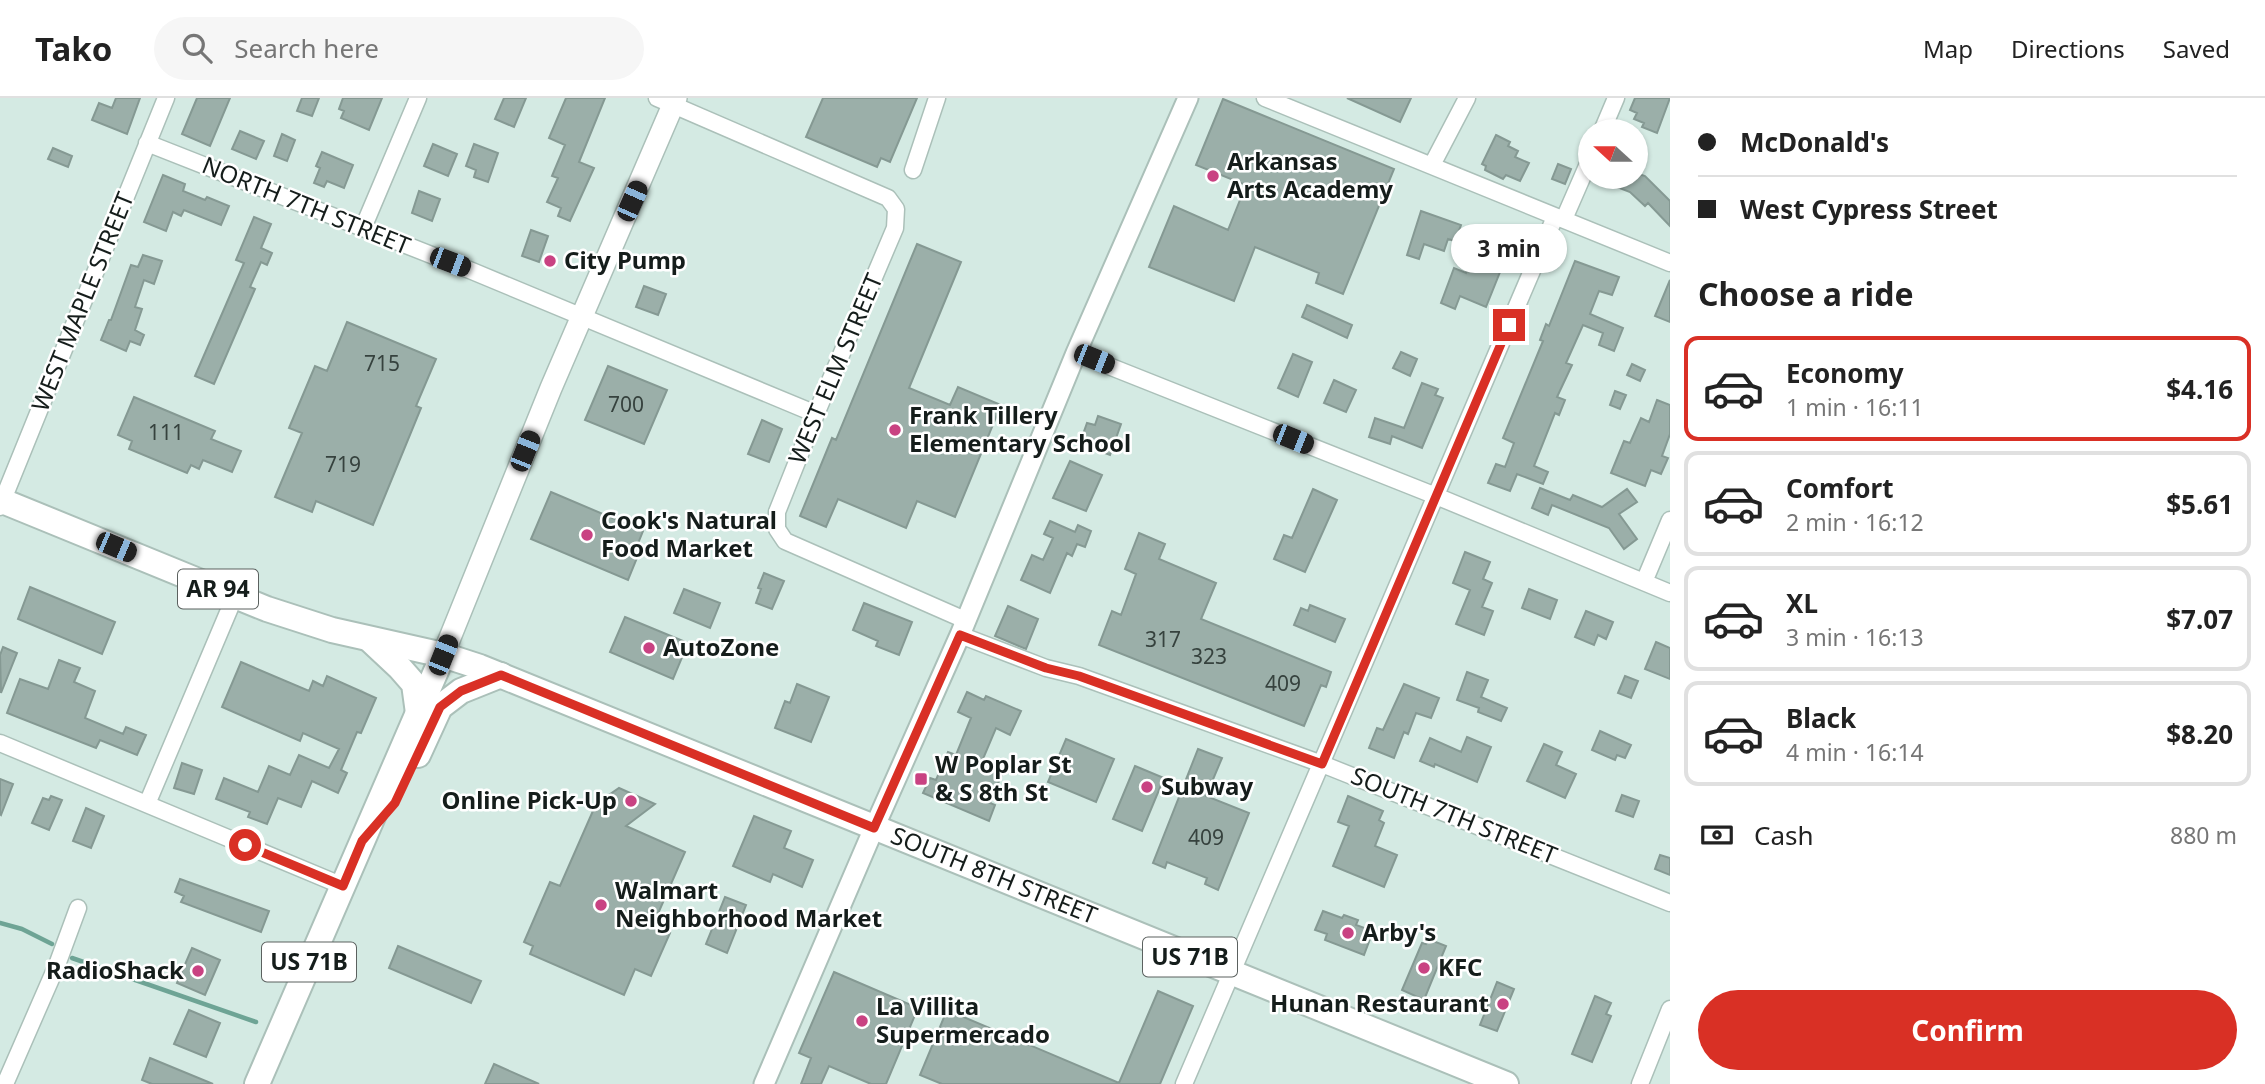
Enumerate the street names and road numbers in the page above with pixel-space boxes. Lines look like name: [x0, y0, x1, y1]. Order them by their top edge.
street label: NORTH 7TH STREET: [198, 148, 416, 262]
street label: WEST MAPLE STREET: [23, 186, 141, 416]
street label: WEST ELM STREET: [780, 268, 890, 469]
road number: AR 94: [178, 569, 258, 608]
street label: SOUTH 7TH STREET: [1347, 758, 1563, 871]
street label: SOUTH 8TH STREET: [886, 818, 1103, 931]
road number: US 71B: [1143, 937, 1237, 976]
road number: US 71B: [262, 942, 356, 982]

